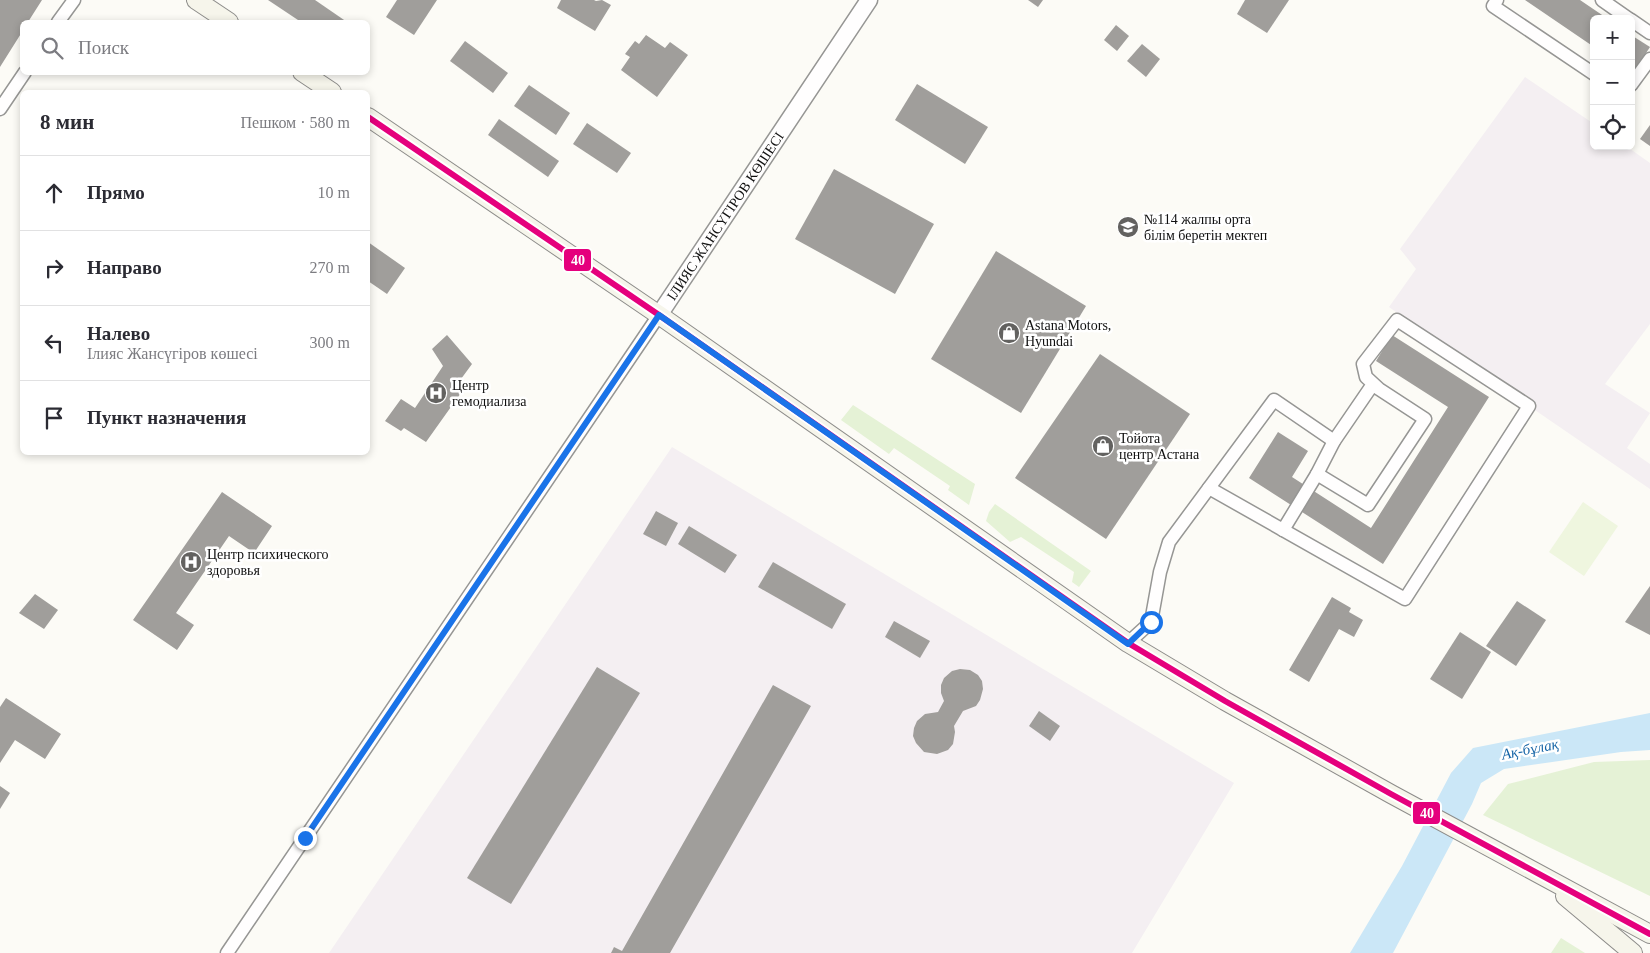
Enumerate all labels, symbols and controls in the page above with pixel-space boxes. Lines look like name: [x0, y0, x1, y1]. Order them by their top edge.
map controls: [1590, 15, 1635, 150]
button: +: [1590, 15, 1635, 60]
search box: [20, 20, 370, 75]
icon: search: [38, 34, 66, 62]
text: Поиск: [78, 37, 129, 58]
button: −: [1590, 60, 1635, 105]
button: locate: [1590, 105, 1635, 150]
text: 8 мин: [40, 110, 94, 134]
text: Пешком · 580 m: [240, 114, 350, 131]
street label: ІЛИЯС ЖАНСҮГІРОВ КӨШЕСІ: [664, 129, 787, 303]
icon: ahead: [40, 179, 68, 207]
text: Прямо: [87, 182, 145, 203]
text: 10 m: [318, 184, 350, 201]
place label: №114 жалпы орта білім беретін мектеп: [1144, 212, 1268, 243]
school or university icon: №114 жалпы орта білім беретін мектеп: [1116, 215, 1140, 239]
line badge: 40: [563, 248, 592, 272]
text: 40: [571, 253, 585, 268]
icon: right: [40, 254, 68, 282]
text: Направо: [87, 257, 162, 278]
text: 270 m: [310, 259, 350, 276]
place label: Astana Motors, Hyundai: [1025, 318, 1111, 349]
shop icon: Astana Motors, Hyundai: [997, 321, 1021, 345]
text: Налево: [87, 323, 150, 344]
icon: left: [40, 329, 68, 357]
text: 300 m: [310, 334, 350, 351]
text: Ілияс Жансүгіров көшесі: [87, 345, 258, 362]
place label: Центр гемодиализа: [452, 378, 527, 409]
hospital icon: Центр гемодиализа: [424, 381, 448, 405]
icon: arrive: [40, 404, 68, 432]
text: Пункт назначения: [87, 407, 246, 428]
place label: Тойота центр Астана: [1119, 431, 1200, 462]
shop icon: Тойота центр Астана: [1091, 434, 1115, 458]
place label: Центр психического здоровья: [207, 547, 329, 578]
hospital icon: Центр психического здоровья: [179, 550, 203, 574]
route start: [1140, 611, 1163, 634]
water label: Ақ-бұлақ: [1499, 735, 1561, 763]
line badge: 40: [1412, 801, 1441, 825]
text: 40: [1420, 806, 1434, 821]
route end: [294, 827, 317, 850]

